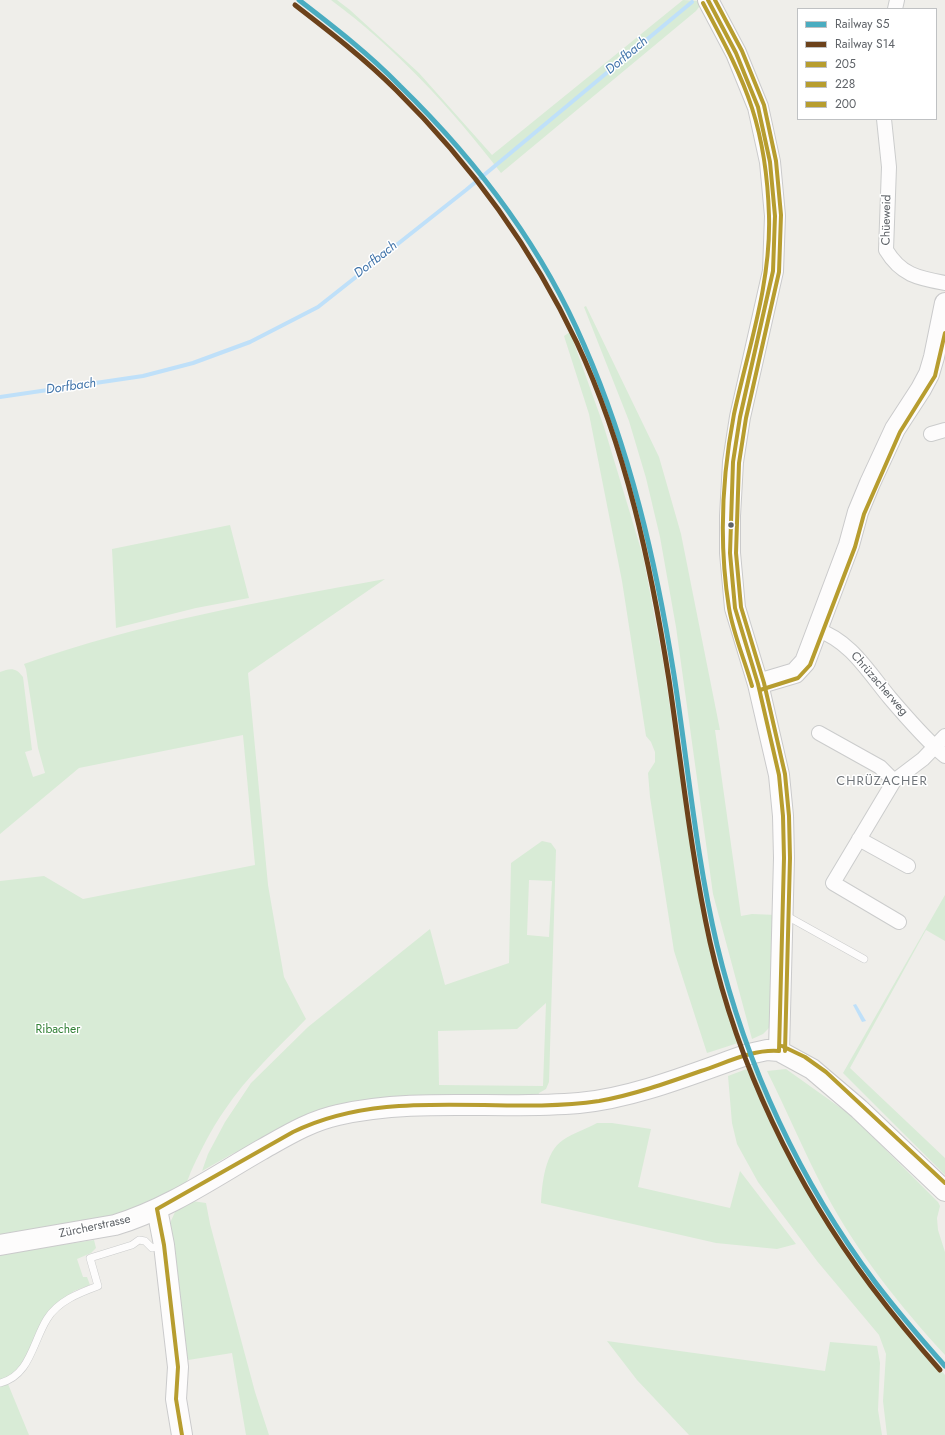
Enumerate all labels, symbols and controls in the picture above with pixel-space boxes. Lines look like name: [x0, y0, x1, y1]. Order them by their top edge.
legend: [797, 8, 937, 120]
text: Railway S5: [835, 15, 889, 33]
water label: Dorfbach: [603, 34, 651, 78]
text: Railway S14: [835, 35, 895, 53]
text: 205: [835, 55, 856, 73]
text: 228: [835, 75, 855, 93]
text: 200: [835, 95, 856, 113]
street label: Chüeweid: [879, 194, 895, 246]
water label: Dorfbach: [351, 238, 401, 282]
water label: Dorfbach: [45, 376, 97, 398]
unlabelled marker: [726, 520, 736, 530]
street label: Chrüzacherweg: [847, 649, 911, 719]
district label: CHRÜZACHER: [836, 774, 928, 790]
park label: Ribacher: [36, 1023, 80, 1037]
street label: Zürcherstrasse: [58, 1212, 132, 1242]

